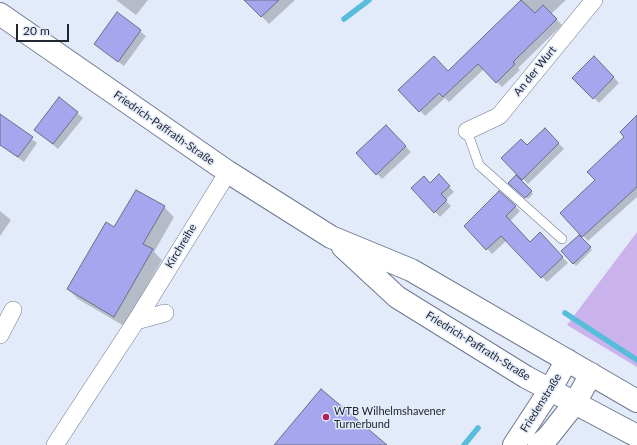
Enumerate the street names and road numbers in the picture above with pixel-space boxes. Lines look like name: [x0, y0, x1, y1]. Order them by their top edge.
street label: An der Wurt: [511, 43, 559, 99]
street label: Friedrich-Paffrath-Straße: [111, 88, 217, 168]
street label: Kirchreihe: [163, 221, 199, 271]
street label: Friedrich-Paffrath-Straße: [423, 309, 533, 383]
street label: Friedenstraße: [518, 371, 564, 435]

